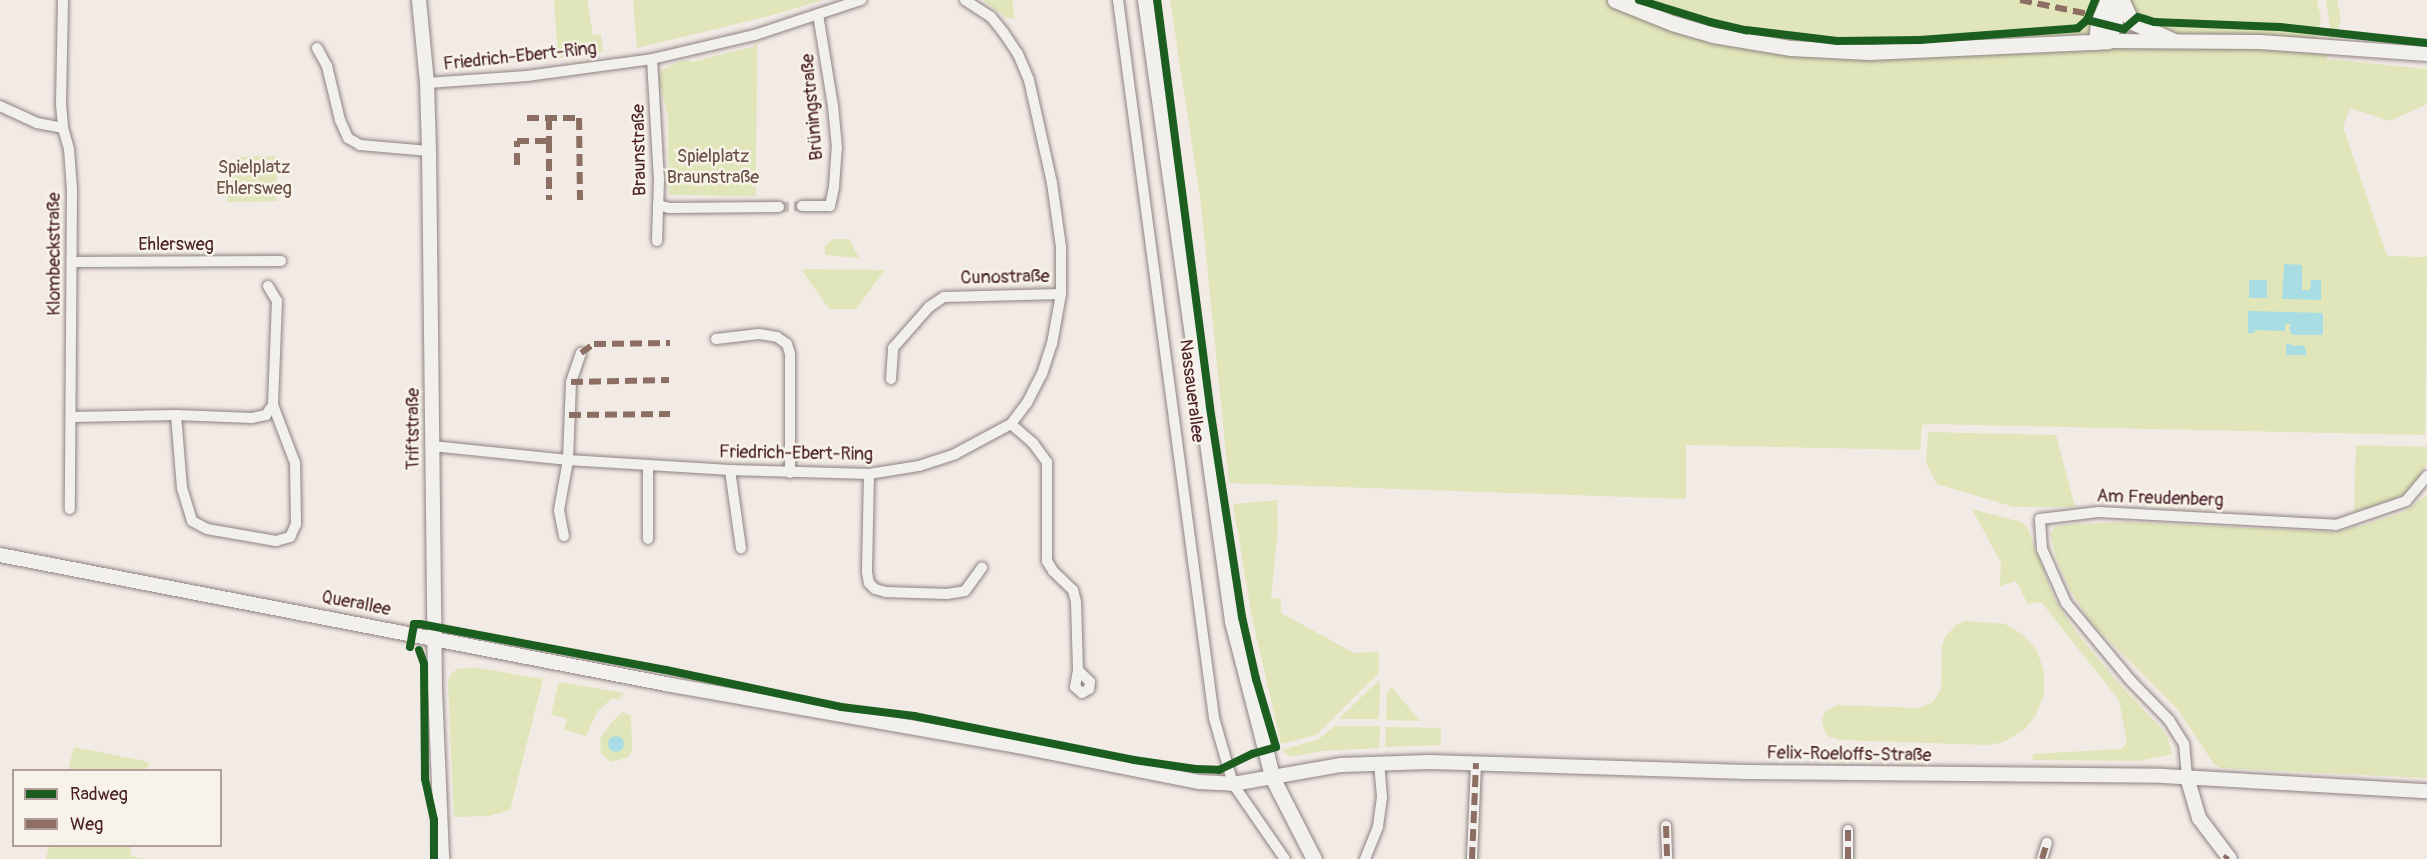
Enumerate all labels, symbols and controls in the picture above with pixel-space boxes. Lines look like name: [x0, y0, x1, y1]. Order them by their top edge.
street label: Friedrich-Ebert-Ring: [442, 38, 598, 76]
street label: Brüningstraße: [798, 53, 828, 161]
street label: Braunstraße: [628, 104, 652, 196]
park label: Spielplatz Braunstraße: [667, 147, 759, 190]
park label: Spielplatz Ehlersweg: [216, 158, 292, 201]
street label: Klombeckstraße: [44, 192, 66, 316]
street label: Ehlersweg: [138, 234, 214, 256]
street label: Cunostraße: [960, 266, 1050, 290]
street label: Nassauerallee: [1174, 338, 1208, 444]
street label: Triftstraße: [403, 388, 425, 470]
street label: Friedrich-Ebert-Ring: [719, 442, 873, 466]
street label: Am Freudenberg: [2096, 486, 2224, 512]
street label: Querallee: [320, 587, 392, 621]
street label: Felix-Roeloffs-Straße: [1766, 743, 1932, 767]
legend: [12, 769, 222, 847]
text: Radweg: [70, 783, 128, 806]
text: Weg: [70, 813, 103, 836]

